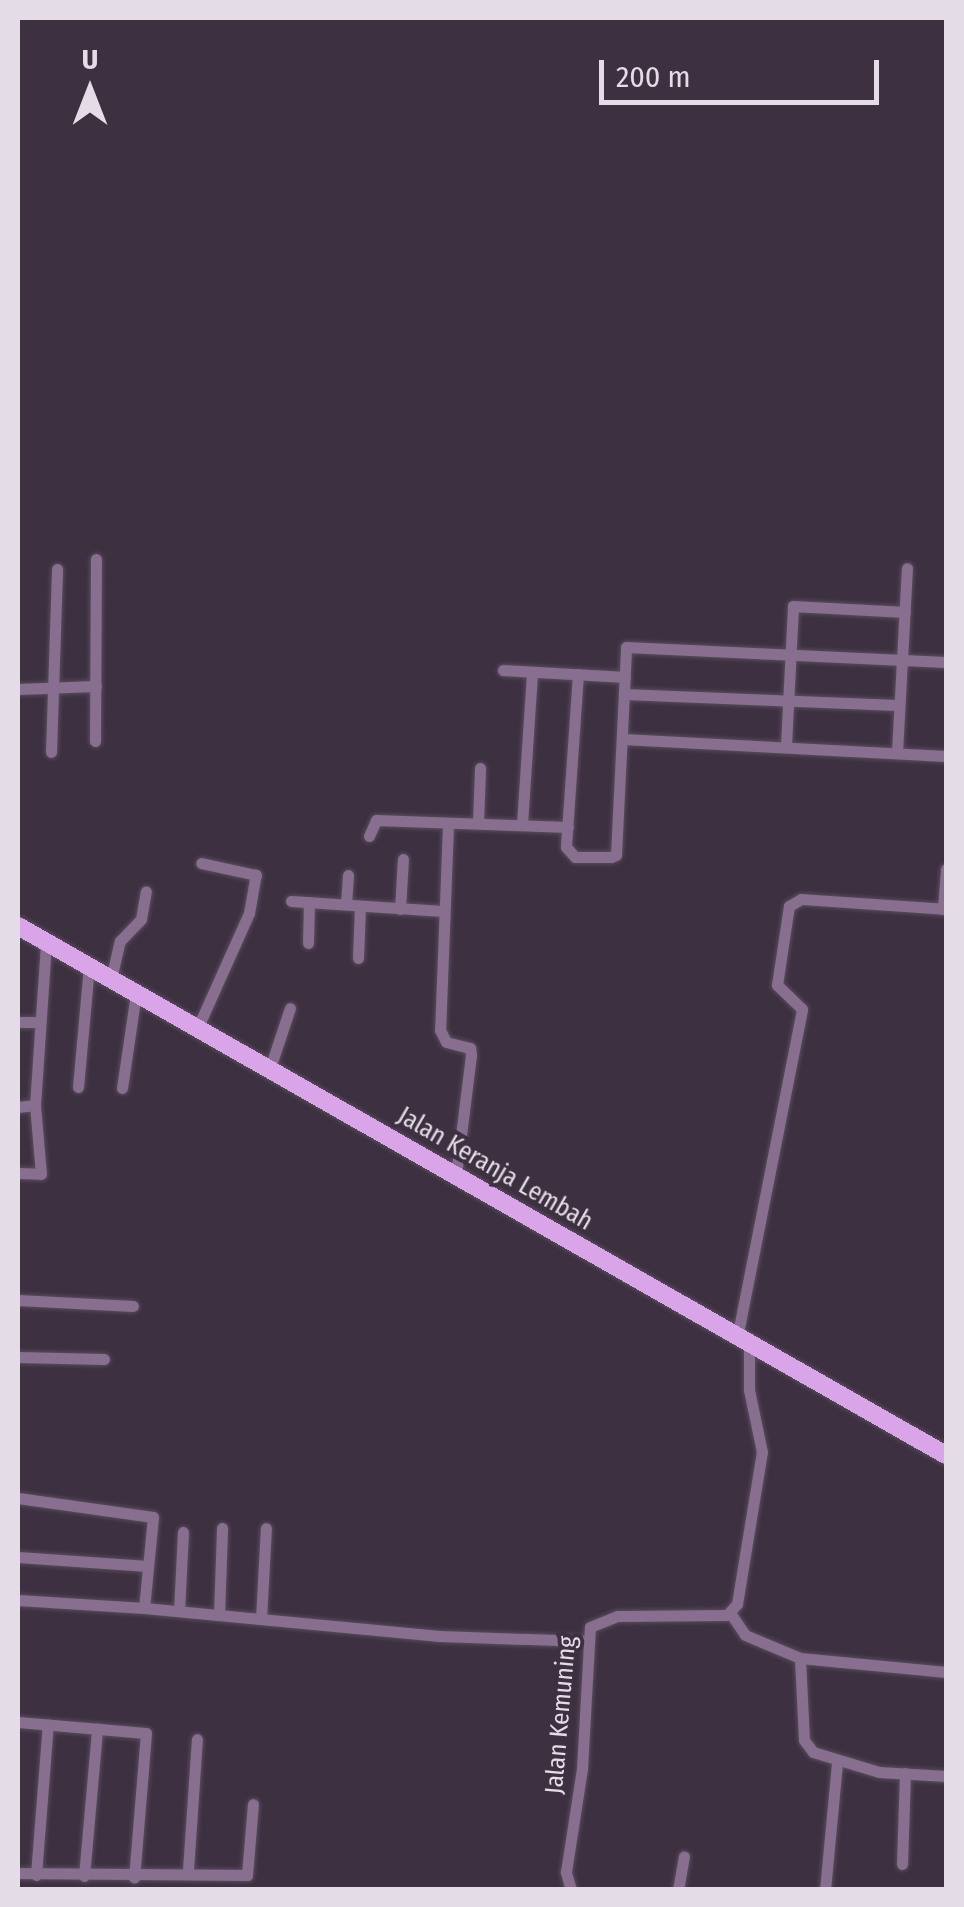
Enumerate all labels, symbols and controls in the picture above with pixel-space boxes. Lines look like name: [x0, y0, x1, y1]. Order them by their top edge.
north arrow: [40, 40, 140, 140]
scale bar: [604, 40, 884, 102]
text: U: [82, 43, 98, 76]
text: 200 m: [616, 59, 691, 95]
street label: Jalan Keranja Lembah: [392, 1101, 598, 1237]
street label: Jalan Kemuning: [539, 1635, 583, 1795]

